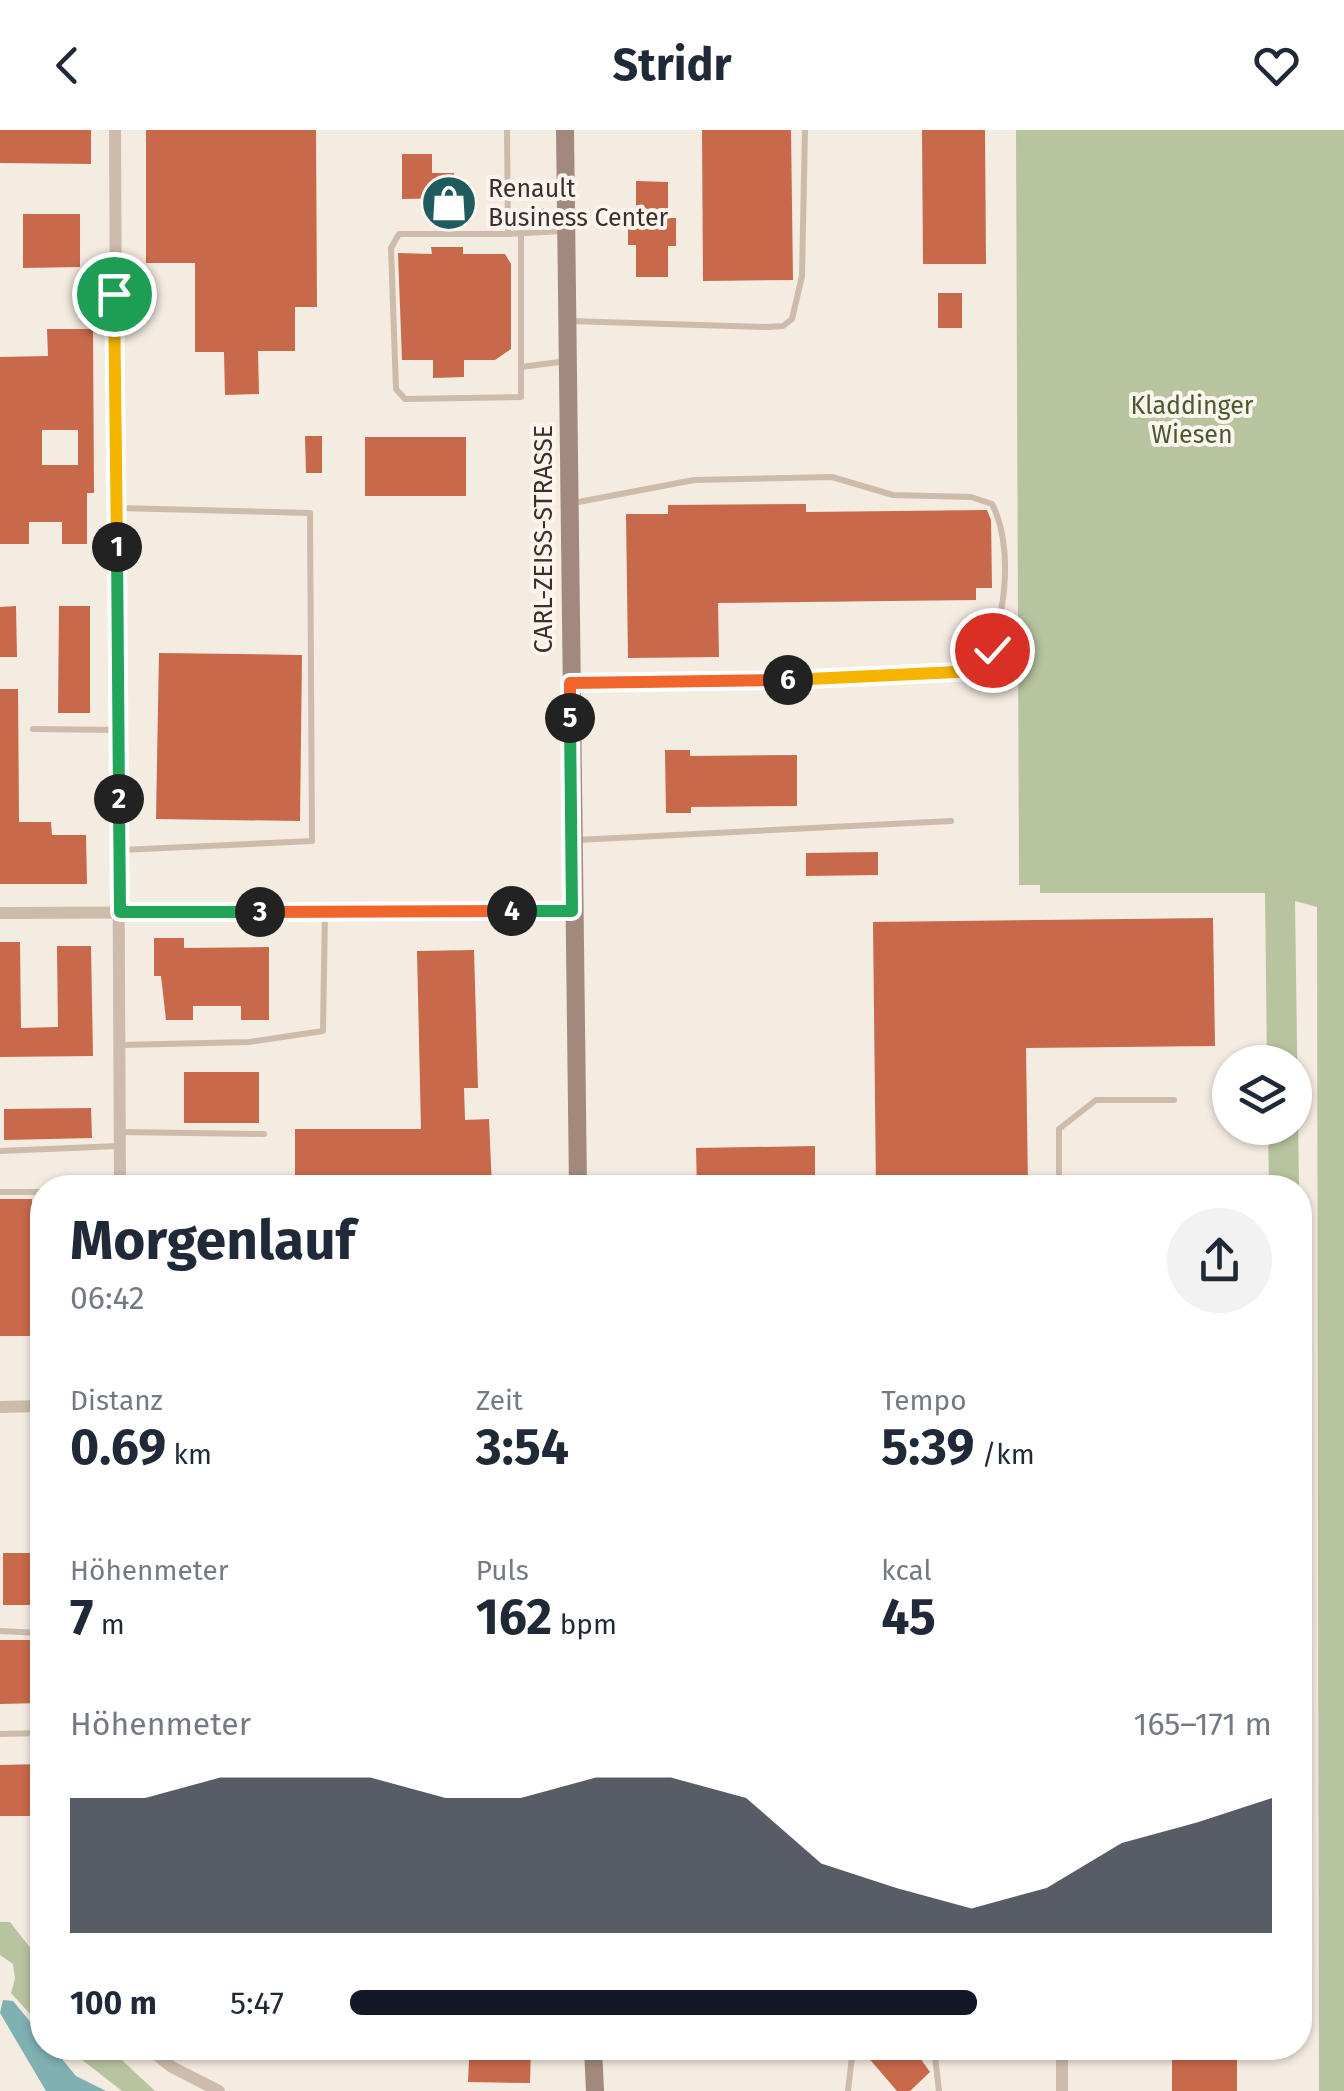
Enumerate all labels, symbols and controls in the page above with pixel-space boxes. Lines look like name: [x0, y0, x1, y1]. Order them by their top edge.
icon: back: [40, 38, 95, 93]
text: Stridr: [613, 38, 731, 92]
icon: heart: [1249, 38, 1304, 93]
shop icon: Renault Business Center: [419, 173, 479, 233]
place label: Renault Business Center: [488, 174, 669, 233]
pin: [72, 252, 157, 337]
icon: arrive: [87, 267, 142, 322]
park label: Kladdinger Wiesen: [1130, 391, 1254, 450]
street label: CARL-ZEISS-STRASSE: [529, 425, 559, 653]
pin: 1: [92, 522, 142, 572]
text: 1: [111, 530, 124, 563]
pin: [950, 608, 1035, 693]
icon: check: [965, 623, 1020, 678]
pin: 6: [763, 655, 813, 705]
text: 6: [780, 663, 796, 696]
pin: 5: [545, 693, 595, 743]
text: 5: [562, 701, 578, 734]
pin: 2: [94, 774, 144, 824]
text: 2: [112, 782, 126, 815]
pin: 4: [487, 886, 537, 936]
pin: 3: [235, 887, 285, 937]
text: 4: [504, 894, 520, 927]
text: 3: [253, 895, 267, 928]
map controls: [1212, 1045, 1312, 1145]
button: layers: [1212, 1045, 1312, 1145]
text: Morgenlauf: [70, 1208, 355, 1274]
button: share: [1167, 1208, 1272, 1313]
text: 06:42: [70, 1279, 145, 1317]
text: Distanz: [70, 1384, 163, 1417]
text: Zeit: [476, 1384, 523, 1417]
text: Tempo: [881, 1384, 967, 1417]
text: 0.69: [70, 1417, 166, 1477]
text: 3:54: [476, 1417, 569, 1477]
text: 5:39: [881, 1417, 974, 1477]
text: km: [166, 1438, 212, 1471]
text: /km: [974, 1438, 1035, 1471]
text: Höhenmeter: [70, 1554, 228, 1587]
text: Puls: [476, 1554, 529, 1587]
text: kcal: [881, 1554, 932, 1587]
text: 7: [70, 1587, 93, 1647]
text: 162: [476, 1587, 552, 1647]
text: 45: [881, 1587, 936, 1647]
text: m: [93, 1608, 125, 1641]
text: bpm: [552, 1608, 617, 1641]
text: Höhenmeter: [70, 1705, 251, 1743]
text: 165–171 m: [1134, 1705, 1272, 1743]
text: 100 m: [70, 1984, 157, 2022]
text: 5:47: [230, 1984, 284, 2022]

